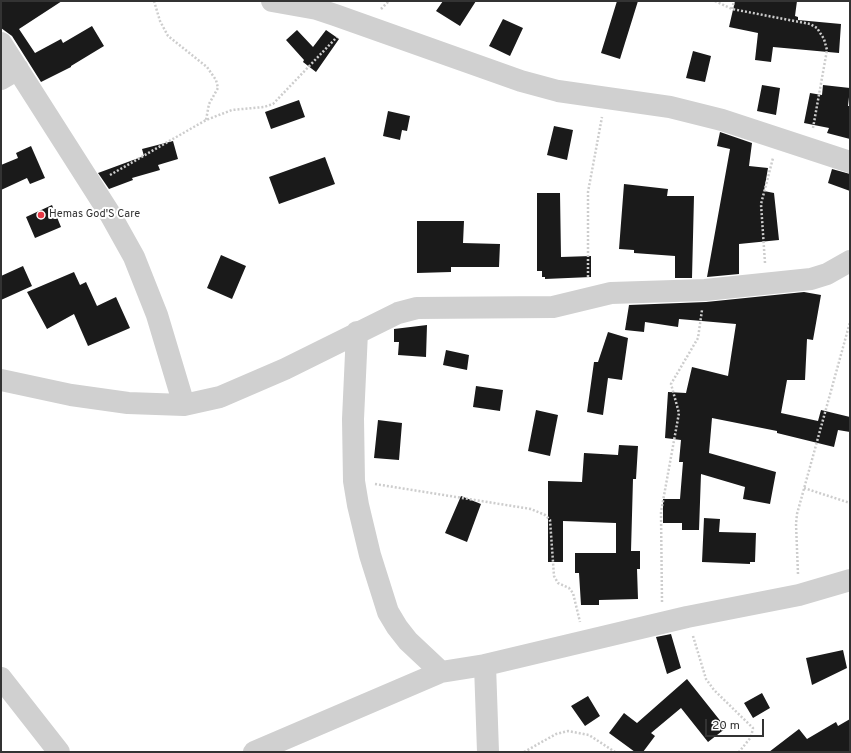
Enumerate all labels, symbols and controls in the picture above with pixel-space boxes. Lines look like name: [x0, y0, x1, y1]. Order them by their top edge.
place label: Hemas God'S Care: [49, 208, 140, 222]
marker: Hemas God'S Care: [36, 210, 46, 220]
scale bar: [707, 711, 766, 737]
text: 20 m: [712, 718, 740, 734]

